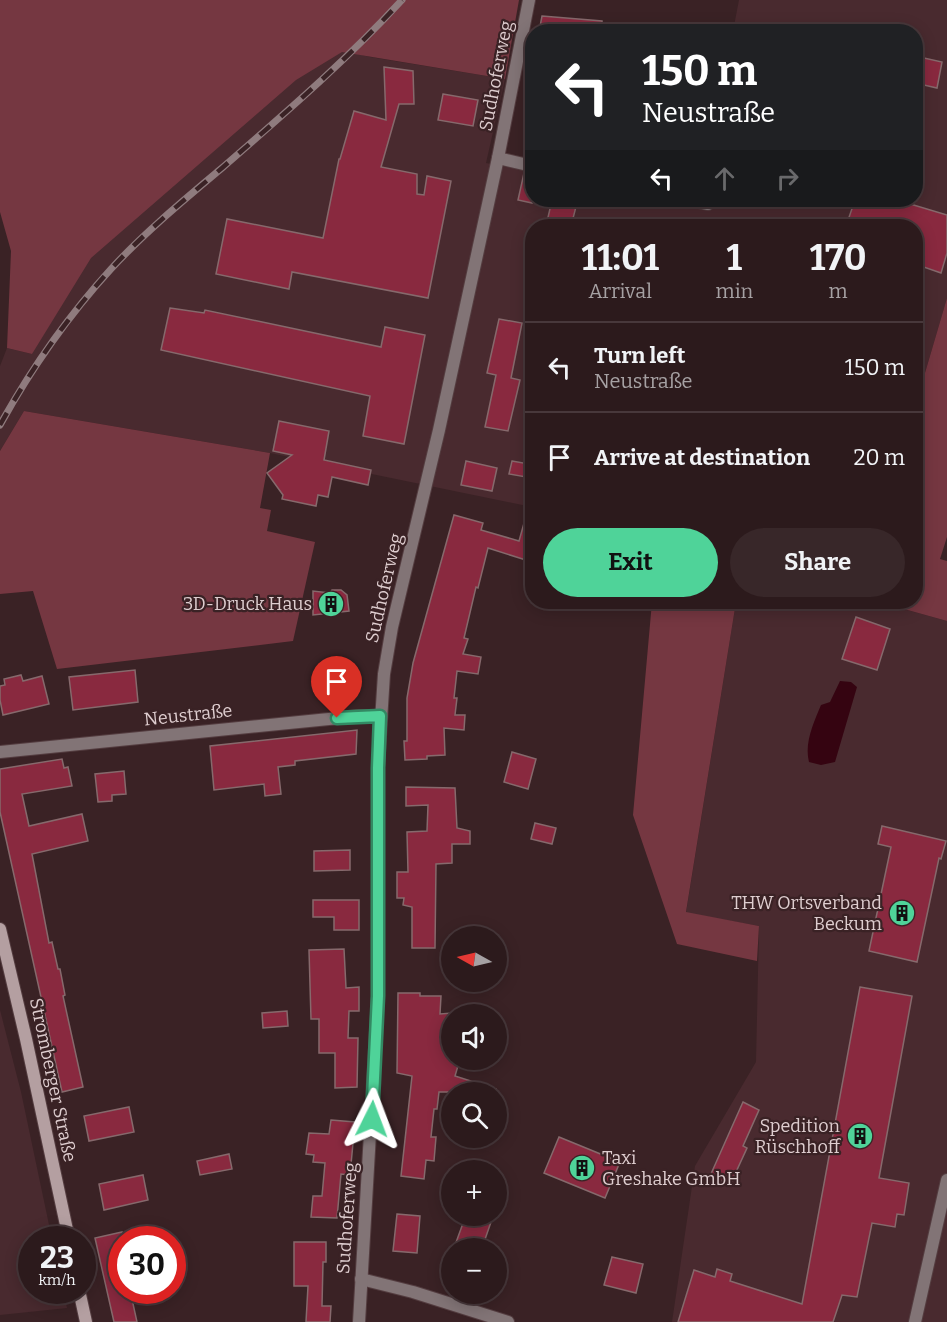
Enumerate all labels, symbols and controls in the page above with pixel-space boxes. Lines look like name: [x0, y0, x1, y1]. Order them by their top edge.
street label: Sudhoferweg: [475, 19, 517, 133]
text: 150 m: [642, 46, 757, 96]
icon: left: [543, 48, 621, 126]
text: Neustraße: [642, 97, 775, 129]
icon: left: [645, 162, 678, 195]
icon: ahead: [708, 162, 741, 195]
icon: right: [771, 162, 804, 195]
text: 11:01: [581, 236, 659, 280]
text: 1: [727, 236, 742, 280]
text: 170: [810, 236, 867, 280]
text: Arrival: [589, 279, 652, 303]
text: min: [716, 279, 753, 303]
text: m: [829, 279, 848, 303]
text: Turn left: [594, 342, 686, 369]
icon: left: [543, 351, 576, 384]
text: 150 m: [845, 354, 905, 381]
text: Neustraße: [594, 369, 693, 393]
icon: arrive: [543, 441, 576, 474]
text: Arrive at destination: [594, 444, 810, 471]
text: 20 m: [854, 444, 905, 471]
button: Exit: [543, 528, 718, 597]
button: Share: [730, 528, 905, 597]
street label: Sudhoferweg: [361, 531, 407, 645]
building icon: 3D-Druck Haus: [316, 589, 346, 619]
place label: 3D-Druck Haus: [183, 593, 312, 615]
pin: [311, 656, 362, 718]
icon: arrive: [320, 665, 353, 698]
street label: Neustraße: [143, 699, 233, 731]
place label: THW Ortsverband Beckum: [731, 892, 882, 935]
building icon: THW Ortsverband Beckum: [887, 898, 917, 928]
north arrow: [441, 926, 507, 992]
map controls: [441, 926, 507, 1304]
street label: Stromberger Straße: [25, 996, 81, 1164]
button: sound: [441, 1004, 507, 1070]
button: search: [441, 1082, 507, 1148]
position arrow: [340, 1087, 404, 1151]
place label: Spedition Rüschhoff: [755, 1115, 842, 1158]
building icon: Spedition Rüschhoff: [845, 1121, 875, 1151]
place label: Taxi Greshake GmbH: [602, 1147, 741, 1190]
building icon: Taxi Greshake GmbH: [567, 1153, 597, 1183]
button: +: [441, 1160, 507, 1226]
street label: Sudhoferweg: [332, 1161, 362, 1275]
speed limit sign: 30: [108, 1226, 186, 1304]
button: −: [441, 1238, 507, 1304]
text: 23: [40, 1240, 74, 1276]
text: km/h: [38, 1271, 76, 1289]

